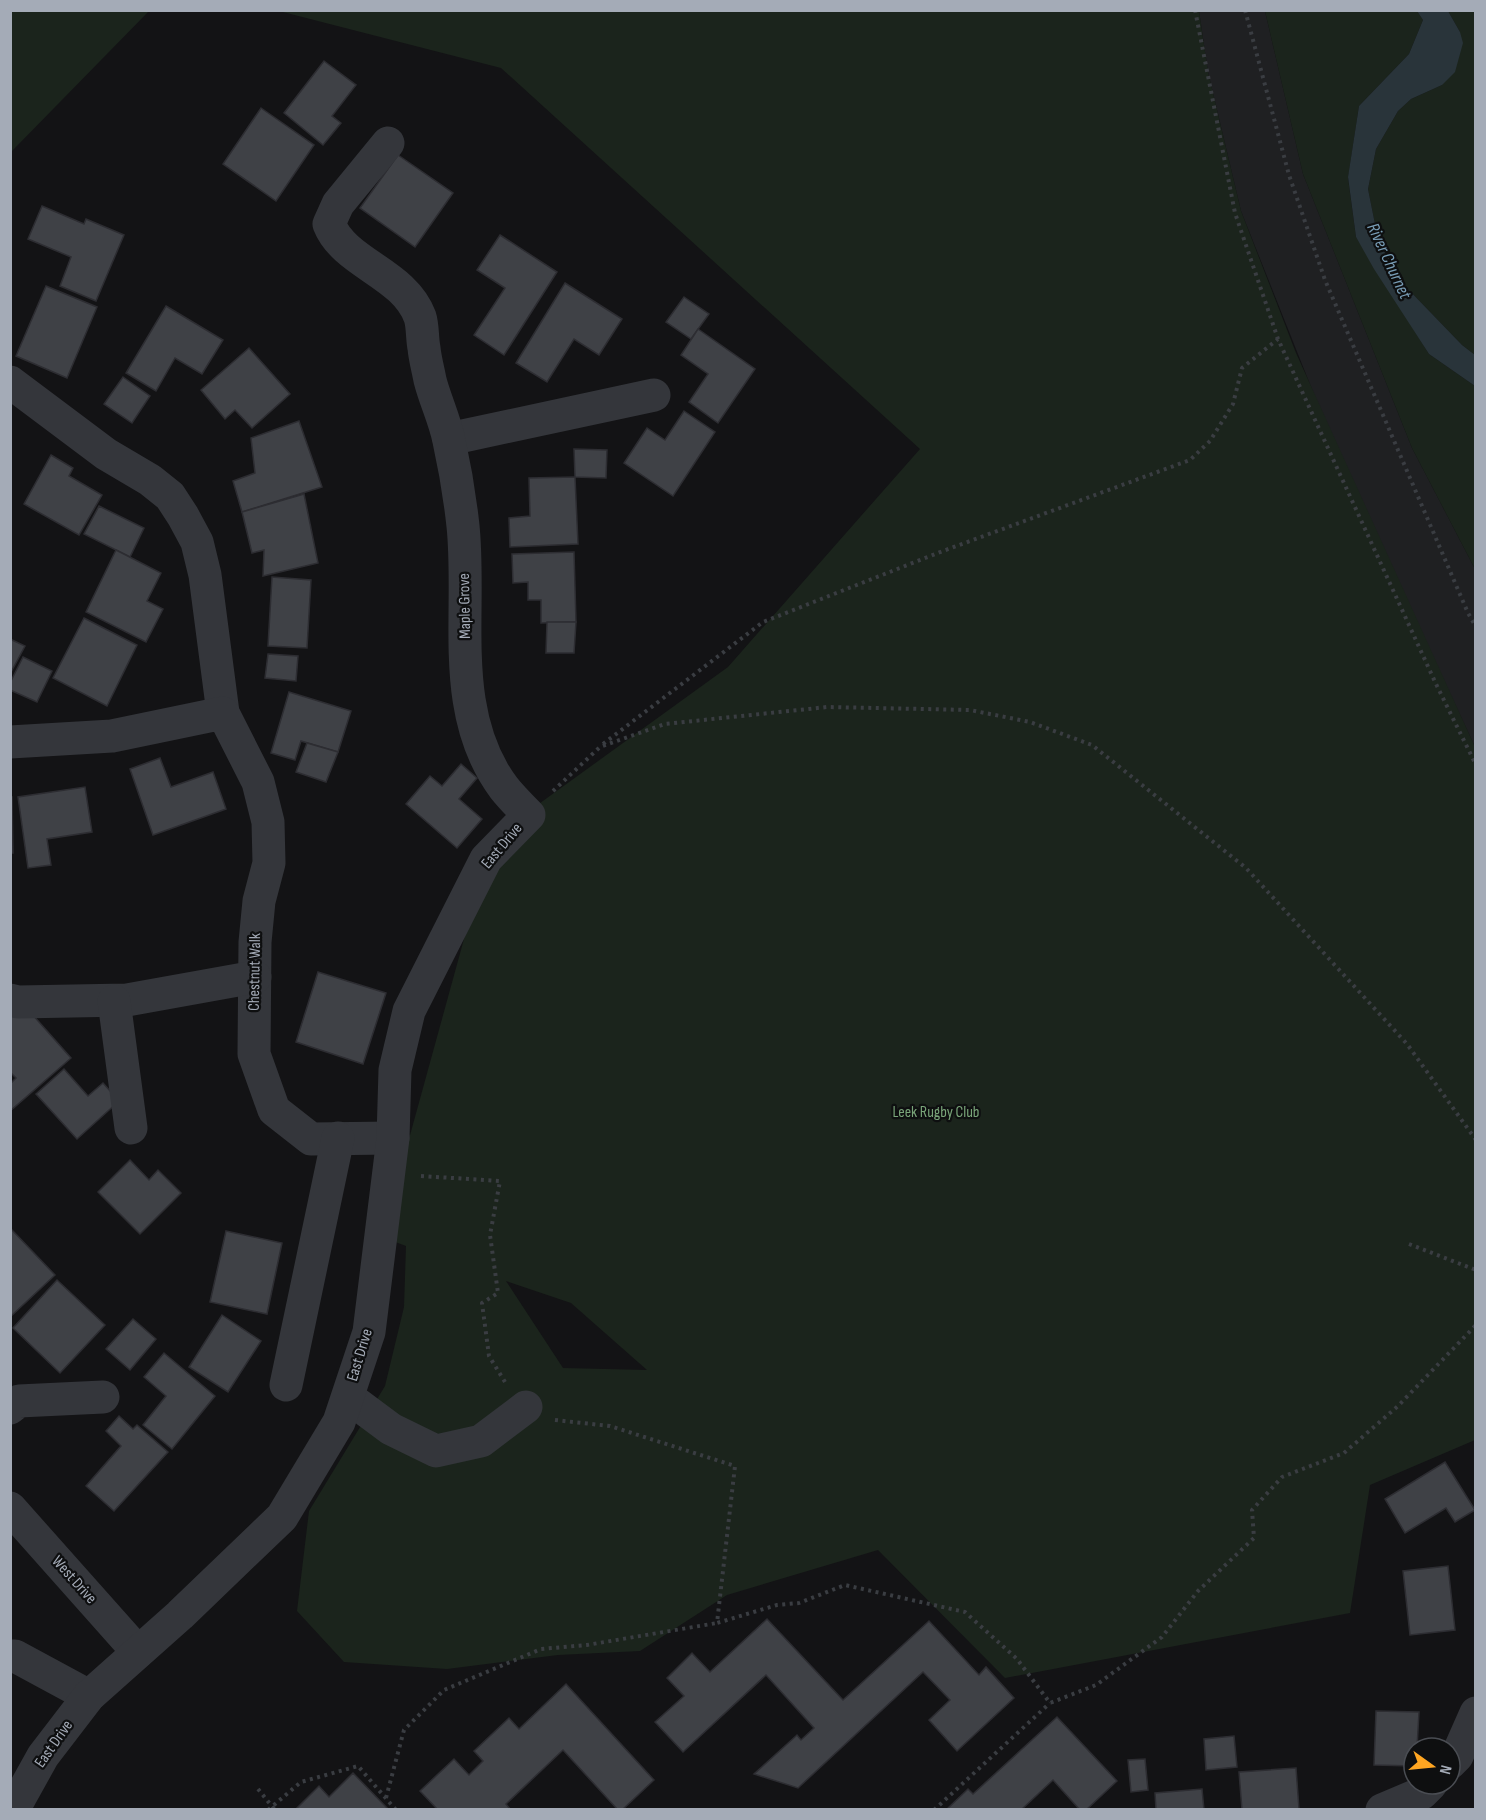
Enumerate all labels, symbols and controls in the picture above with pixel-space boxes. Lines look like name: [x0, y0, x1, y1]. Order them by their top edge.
water label: River Churnet: [1362, 220, 1416, 303]
street label: Maple Grove: [455, 573, 475, 639]
street label: East Drive: [477, 819, 527, 873]
street label: Chestnut Walk: [245, 933, 265, 1011]
park label: Leek Rugby Club: [892, 1103, 980, 1122]
street label: East Drive: [343, 1327, 377, 1383]
street label: West Drive: [48, 1552, 100, 1608]
street label: East Drive: [31, 1717, 77, 1771]
north arrow: [1402, 1736, 1462, 1796]
text: N: [1435, 1763, 1455, 1776]

